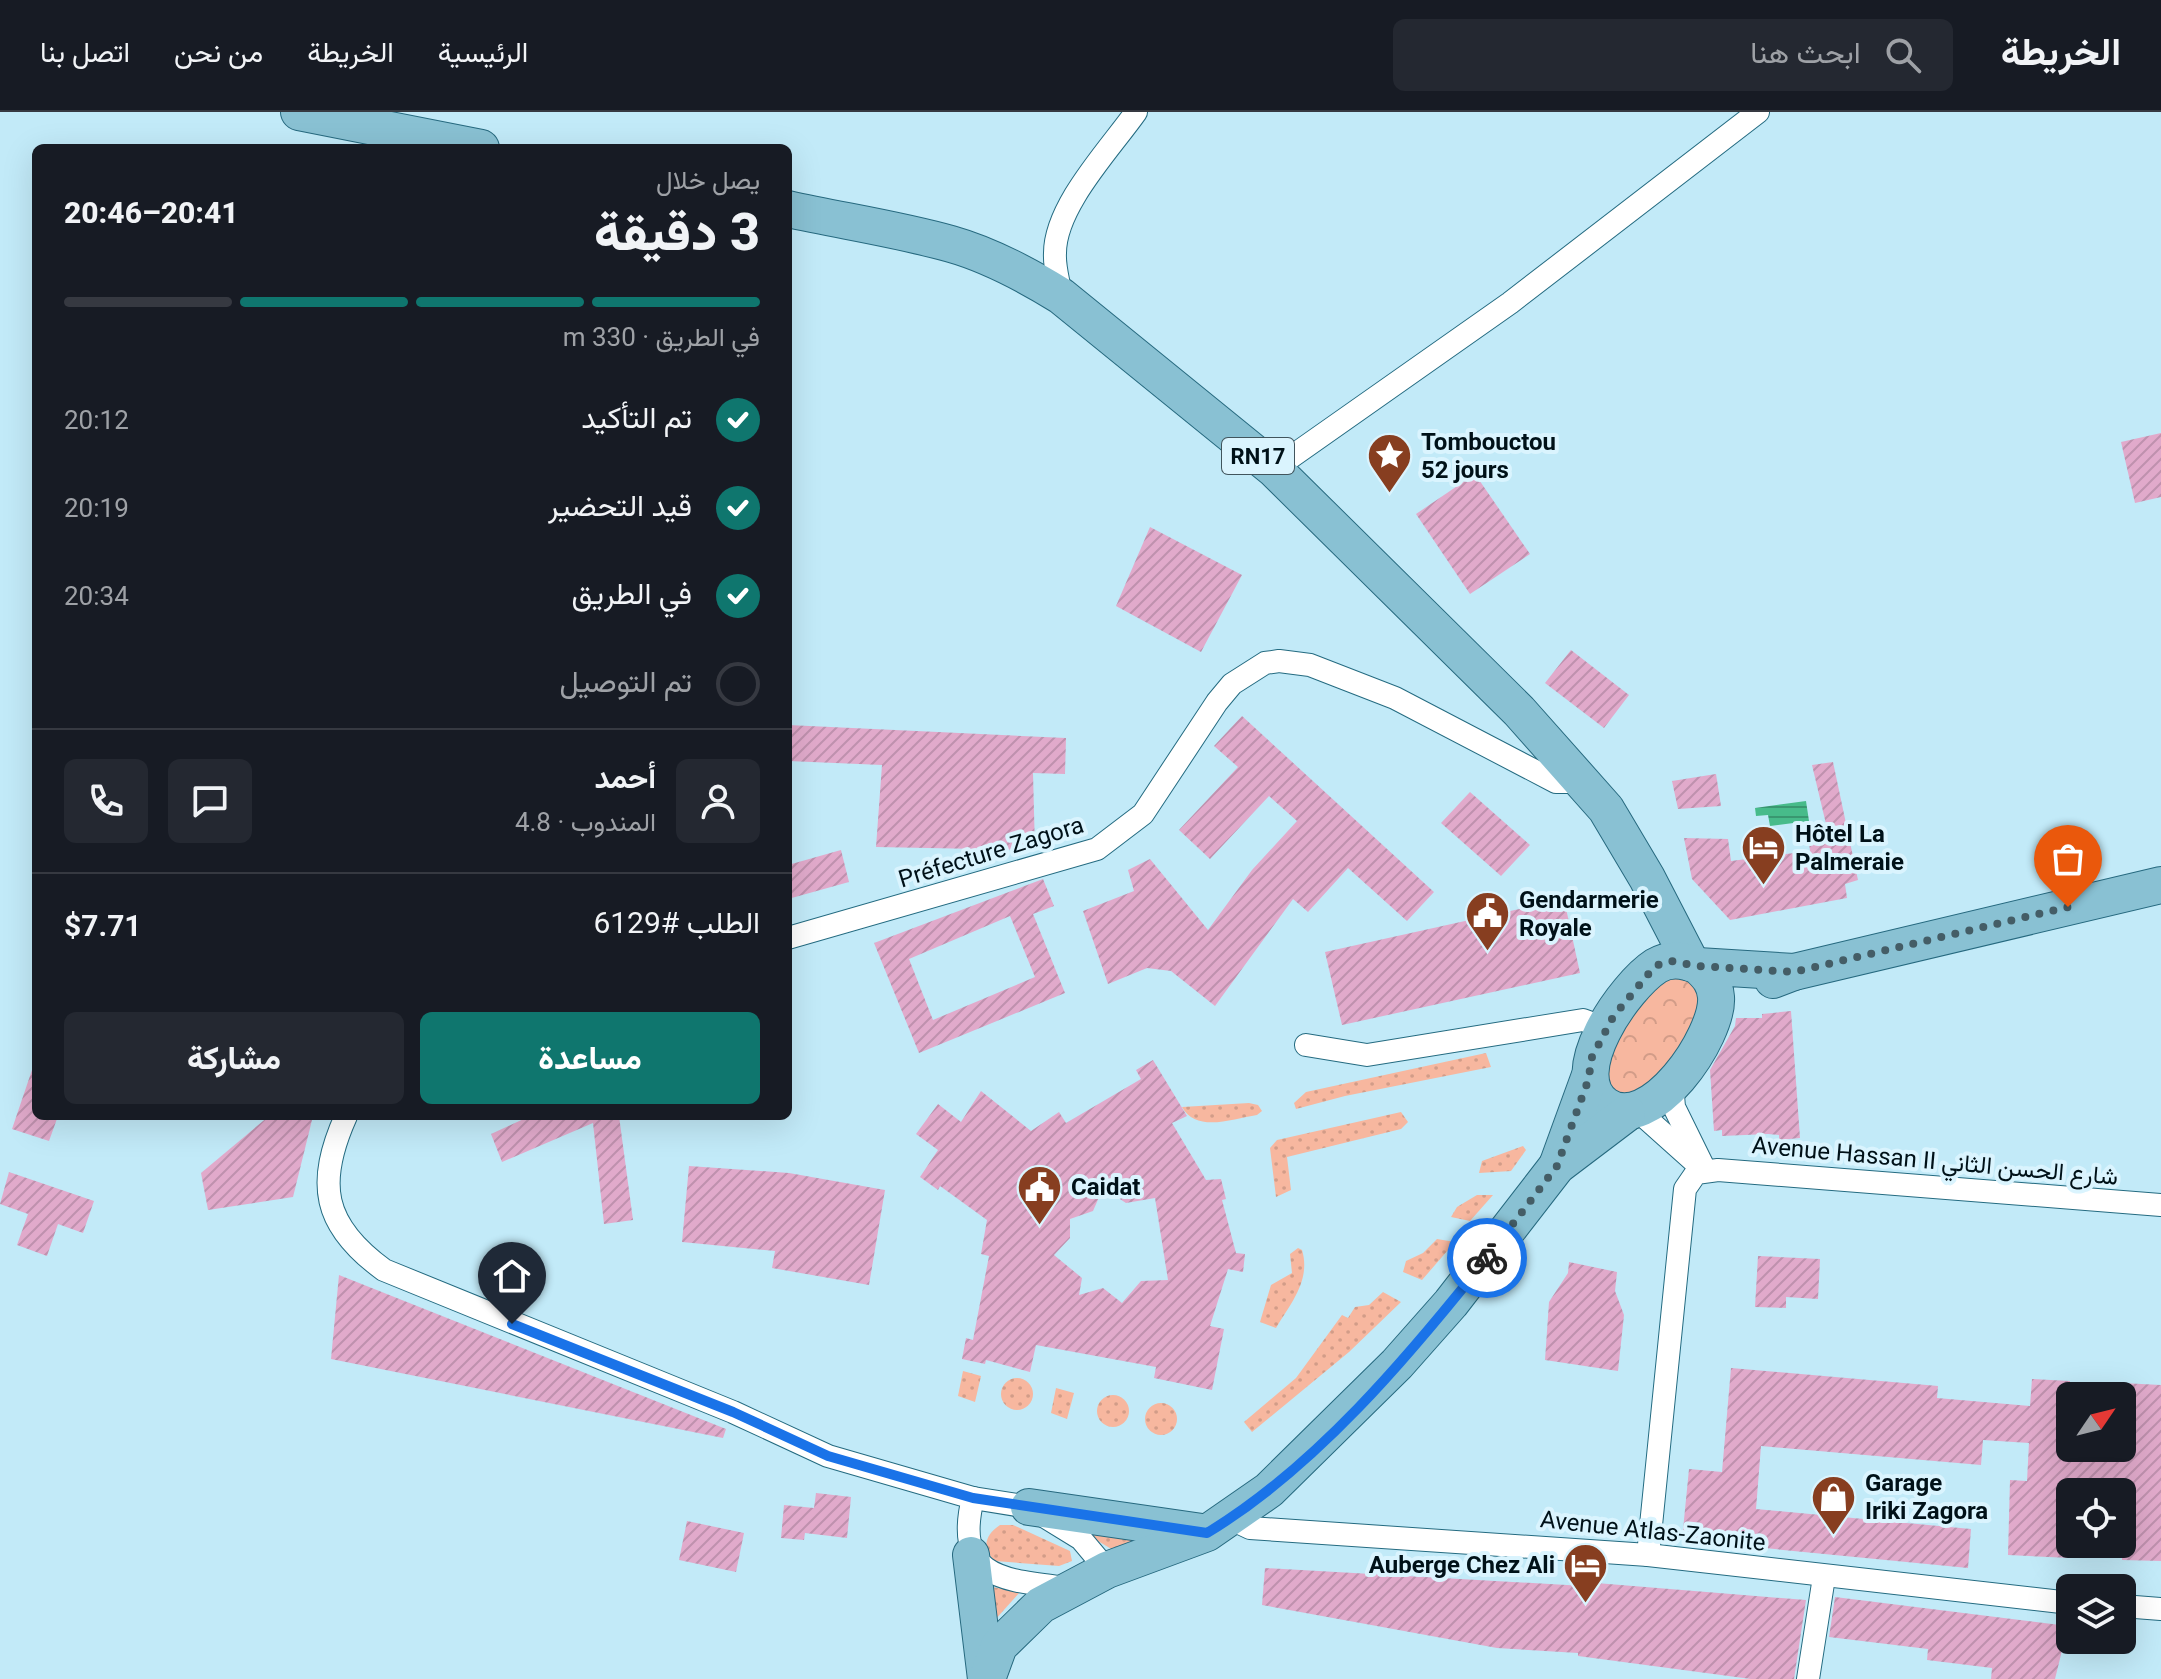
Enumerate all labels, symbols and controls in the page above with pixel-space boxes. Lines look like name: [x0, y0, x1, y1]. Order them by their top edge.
search box: [1393, 19, 1953, 91]
text: الخريطة: [2001, 30, 2121, 74]
icon: search: [1881, 33, 1925, 77]
text: ابحث هنا: [1750, 35, 1861, 70]
text: اتصل بنا: [40, 36, 130, 69]
text: من نحن: [174, 36, 263, 69]
text: الخريطة: [307, 36, 394, 69]
text: الرئيسية: [438, 36, 528, 69]
text: يصل خلال: [656, 165, 760, 195]
text: 20:41–20:46: [64, 195, 239, 230]
text: 3 دقيقة: [594, 202, 760, 263]
text: في الطريق · 330 m: [563, 322, 760, 352]
icon: check: [716, 398, 760, 442]
text: تم التأكيد: [581, 400, 692, 435]
text: 20:12: [64, 405, 129, 435]
place label: Tombouctou 52 jours: [1421, 428, 1556, 484]
place icon: Tombouctou 52 jours: [1366, 432, 1414, 495]
road number: RN17: [1222, 438, 1294, 474]
icon: check: [716, 486, 760, 530]
text: قيد التحضير: [548, 488, 692, 523]
text: 20:19: [64, 493, 129, 523]
icon: check: [716, 574, 760, 618]
text: في الطريق: [571, 576, 692, 611]
text: 20:34: [64, 581, 129, 611]
text: تم التوصيل: [560, 664, 692, 699]
button: phone: [64, 759, 148, 843]
button: chat: [168, 759, 252, 843]
button: person: [676, 759, 760, 843]
text: أحمد: [594, 760, 656, 795]
text: المندوب · 4.8: [515, 807, 656, 837]
street label: Préfecture Zagora: [895, 811, 1087, 893]
place label: Hôtel La Palmeraie: [1795, 820, 1904, 876]
hotel icon: Hôtel La Palmeraie: [1740, 824, 1788, 887]
pin: [2034, 825, 2102, 907]
icon: bag: [2046, 837, 2090, 881]
place label: Gendarmerie Royale: [1519, 886, 1659, 942]
public building icon: Gendarmerie Royale: [1464, 890, 1512, 953]
text: الطلب #6129: [593, 905, 760, 940]
text: $7.71: [64, 908, 142, 943]
button: مشاركة: [64, 1012, 404, 1104]
button: مساعدة: [420, 1012, 760, 1104]
street label: Avenue Hassan II شارع الحسن الثاني: [1750, 1131, 2119, 1196]
public building icon: Caidat: [1016, 1163, 1064, 1226]
place label: Caidat: [1071, 1173, 1140, 1201]
courier: [1447, 1218, 1527, 1298]
icon: bike: [1465, 1236, 1509, 1280]
pin: [478, 1242, 546, 1324]
icon: home: [490, 1254, 534, 1298]
north arrow: [2056, 1382, 2136, 1462]
map controls: [2056, 1382, 2136, 1654]
place label: Garage Iriki Zagora: [1865, 1469, 1988, 1525]
shop icon: Garage Iriki Zagora: [1810, 1473, 1858, 1536]
button: locate: [2056, 1478, 2136, 1558]
street label: Avenue Atlas-Zaonite: [1539, 1505, 1767, 1557]
hotel icon: Auberge Chez Ali: [1562, 1541, 1610, 1604]
place label: Auberge Chez Ali: [1369, 1551, 1555, 1579]
button: layers: [2056, 1574, 2136, 1654]

